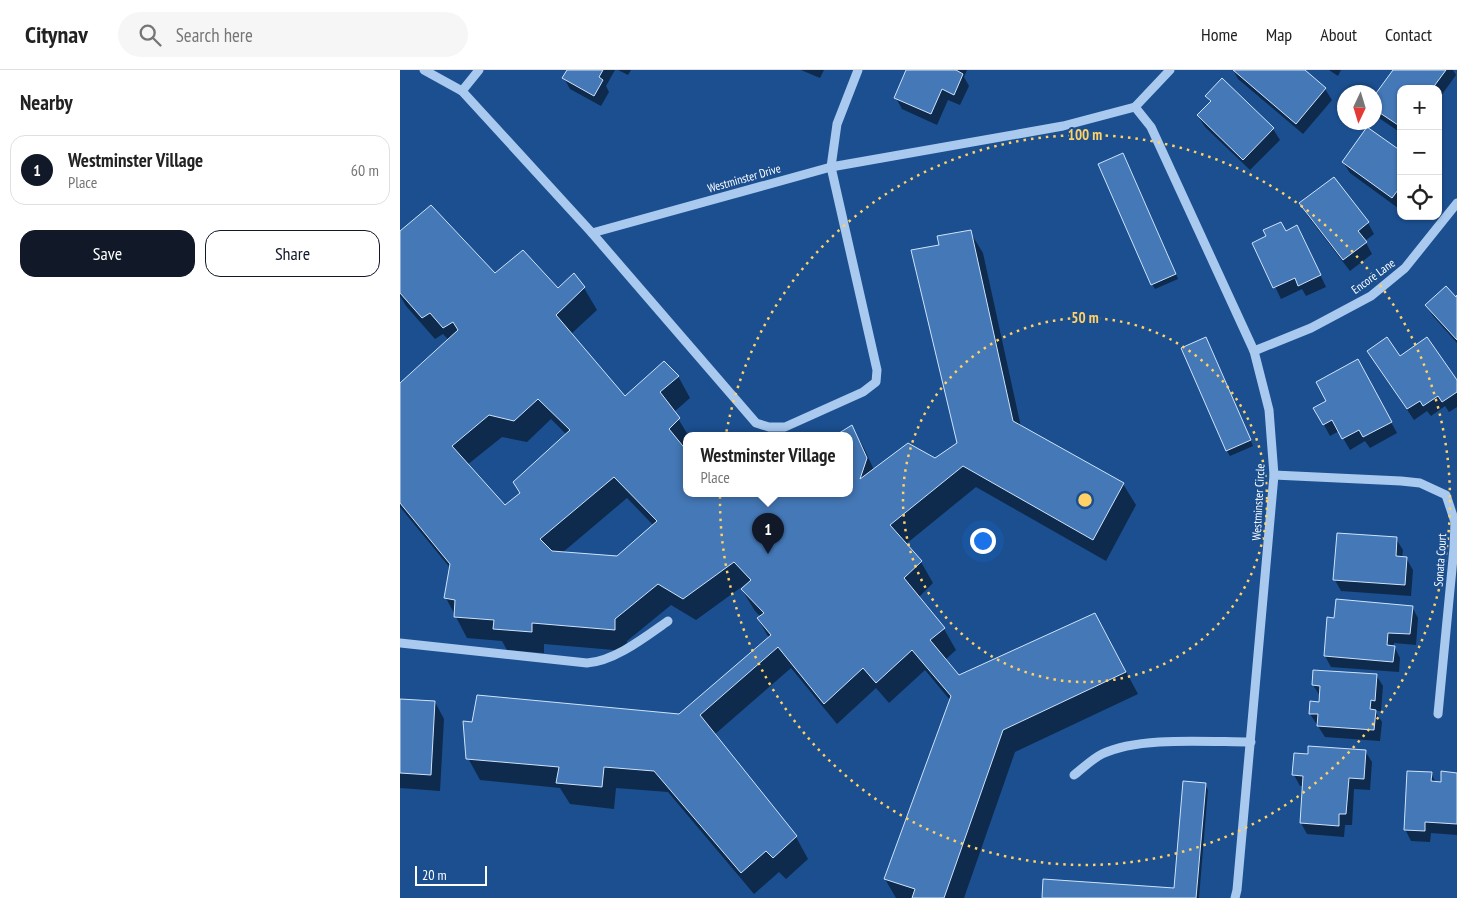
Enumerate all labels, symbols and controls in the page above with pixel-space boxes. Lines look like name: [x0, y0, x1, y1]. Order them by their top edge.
search box: [118, 12, 468, 57]
text: Citynav: [25, 19, 88, 50]
icon: search: [136, 21, 164, 49]
text: Search here: [176, 23, 253, 47]
text: Home: [1201, 23, 1238, 46]
text: Map: [1266, 23, 1292, 46]
text: About: [1320, 23, 1357, 46]
text: Contact: [1385, 23, 1432, 46]
north arrow: [1337, 85, 1382, 130]
map controls: [1397, 85, 1442, 220]
button: +: [1397, 85, 1442, 130]
text: Nearby: [20, 89, 73, 116]
text: 100 m: [1068, 125, 1102, 144]
button: −: [1397, 130, 1442, 175]
text: Westminster Village: [68, 148, 203, 172]
text: 1: [33, 160, 41, 180]
text: 60 m: [351, 160, 379, 180]
street label: Westminster Drive: [706, 160, 782, 196]
text: Place: [68, 172, 97, 192]
button: locate: [1397, 175, 1442, 220]
button: Save: [20, 230, 195, 277]
button: Share: [205, 230, 380, 277]
street label: Encore Lane: [1348, 255, 1398, 297]
text: 50 m: [1071, 308, 1099, 327]
popup: [683, 432, 853, 497]
text: Westminster Village: [700, 443, 836, 467]
street label: Westminster Circle: [1248, 463, 1268, 541]
text: Place: [700, 467, 730, 487]
centre of rings: [1076, 491, 1094, 509]
pin: 1: [752, 513, 784, 554]
your location: [970, 528, 996, 554]
street label: Sonata Court: [1431, 532, 1449, 587]
scale bar: [415, 863, 488, 886]
text: 20 m: [422, 866, 447, 884]

